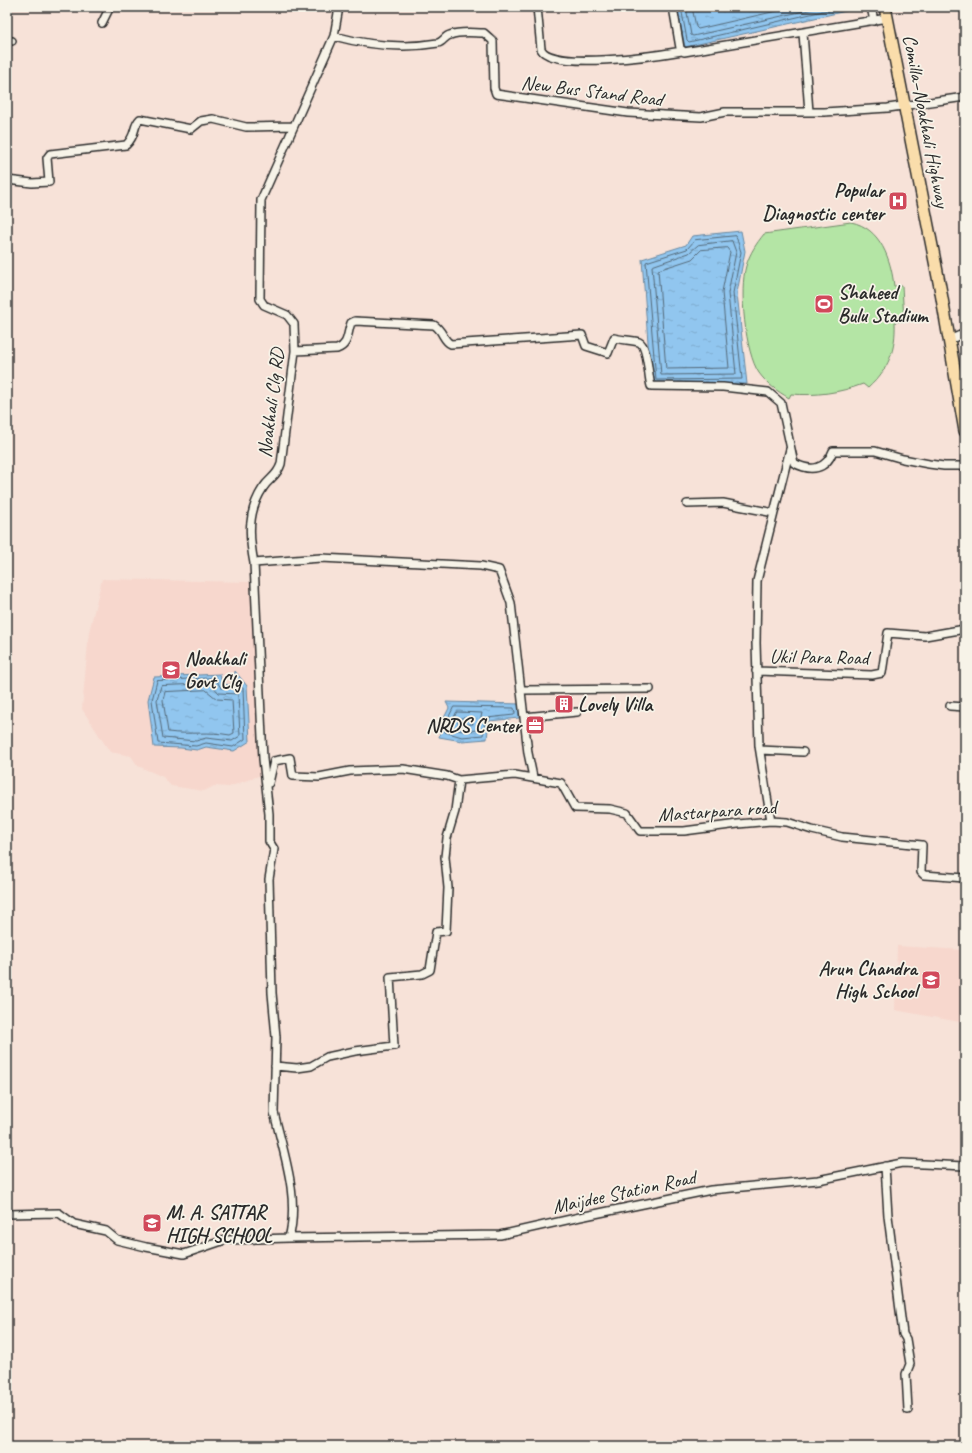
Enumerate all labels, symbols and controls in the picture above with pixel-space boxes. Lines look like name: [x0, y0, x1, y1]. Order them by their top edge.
street label: Comilla–Noakhali Highway: [897, 32, 955, 212]
street label: New Bus Stand Road: [520, 70, 667, 112]
place label: Popular Diagnostic center: [762, 178, 887, 226]
hospital icon: Popular Diagnostic center: [887, 190, 909, 212]
place label: Shaheed Bulu Stadium: [838, 280, 929, 328]
sports icon: Shaheed Bulu Stadium: [813, 293, 835, 315]
street label: Noakhali Clg RD: [252, 344, 290, 459]
street label: Ukil Para Road: [769, 644, 872, 670]
place label: Noakhali Govt Clg: [185, 646, 248, 694]
school or university icon: Noakhali Govt Clg: [160, 659, 182, 681]
place label: Lovely Villa: [578, 692, 654, 717]
building icon: Lovely Villa: [553, 693, 575, 715]
place label: NRDS Center: [426, 713, 524, 738]
office icon: NRDS Center: [524, 714, 546, 736]
street label: Mastarpara road: [657, 794, 780, 828]
place label: Arun Chandra High School: [819, 956, 920, 1004]
school or university icon: Arun Chandra High School: [920, 969, 942, 991]
street label: Maijdee Station Road: [550, 1164, 701, 1219]
place label: M. A. SATTAR HIGH SCHOOL: [166, 1200, 273, 1248]
school or university icon: M. A. SATTAR HIGH SCHOOL: [141, 1212, 163, 1234]

